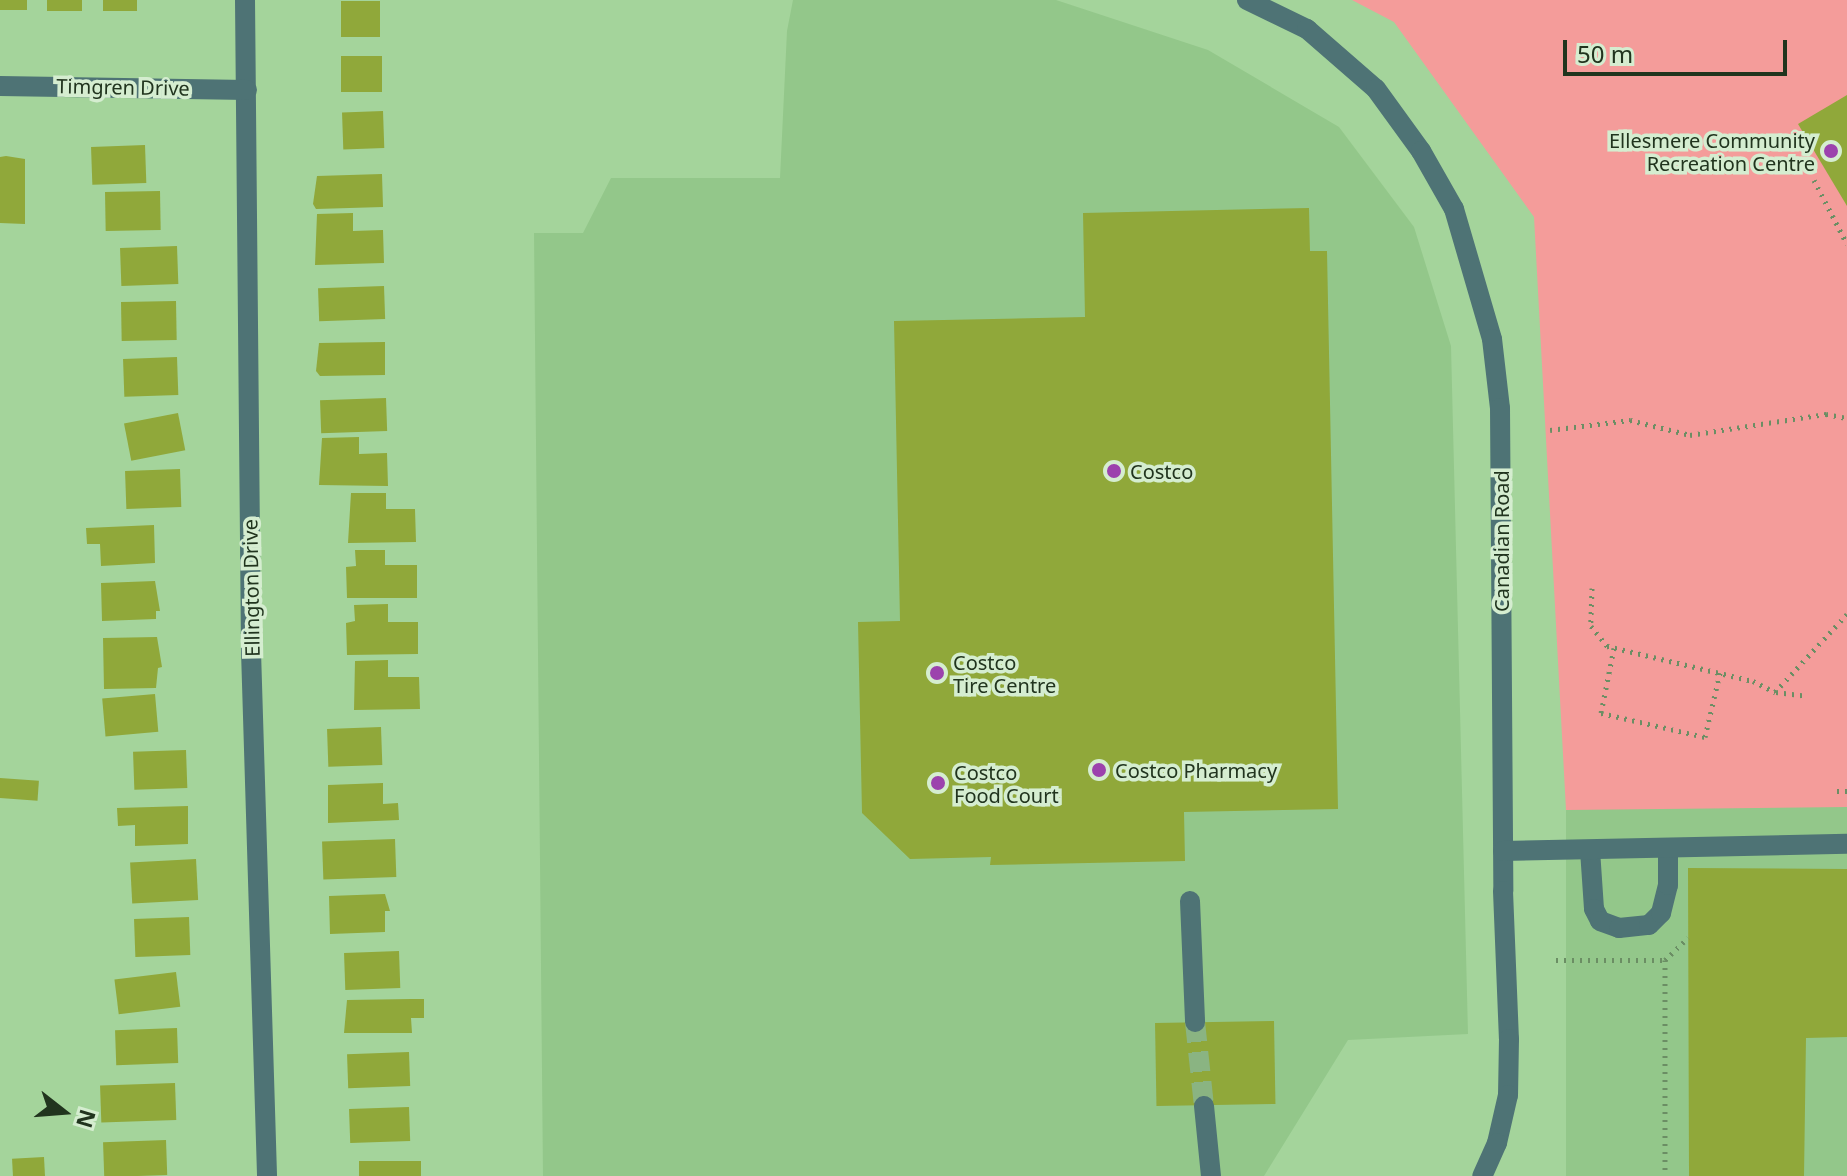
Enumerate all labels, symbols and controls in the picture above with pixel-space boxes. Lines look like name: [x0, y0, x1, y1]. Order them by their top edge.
scale bar: [1567, 24, 1791, 74]
text: 50 m: [1577, 37, 1633, 70]
street label: Timgren Drive: [56, 74, 190, 100]
place label: Ellesmere Community Recreation Centre: [1609, 128, 1815, 175]
marker: Ellesmere Community Recreation Centre: [1822, 142, 1840, 160]
place label: Costco: [1130, 459, 1193, 483]
marker: Costco: [1105, 462, 1123, 480]
street label: Canadian Road: [1489, 470, 1513, 612]
street label: Ellington Drive: [238, 519, 264, 657]
place label: Costco Tire Centre: [953, 650, 1056, 697]
marker: Costco Tire Centre: [928, 664, 946, 682]
place label: Costco Pharmacy: [1115, 758, 1277, 782]
place label: Costco Food Court: [954, 760, 1059, 807]
marker: Costco Pharmacy: [1090, 761, 1108, 779]
marker: Costco Food Court: [929, 774, 947, 792]
north arrow: [24, 1072, 104, 1152]
text: N: [70, 1106, 104, 1132]

